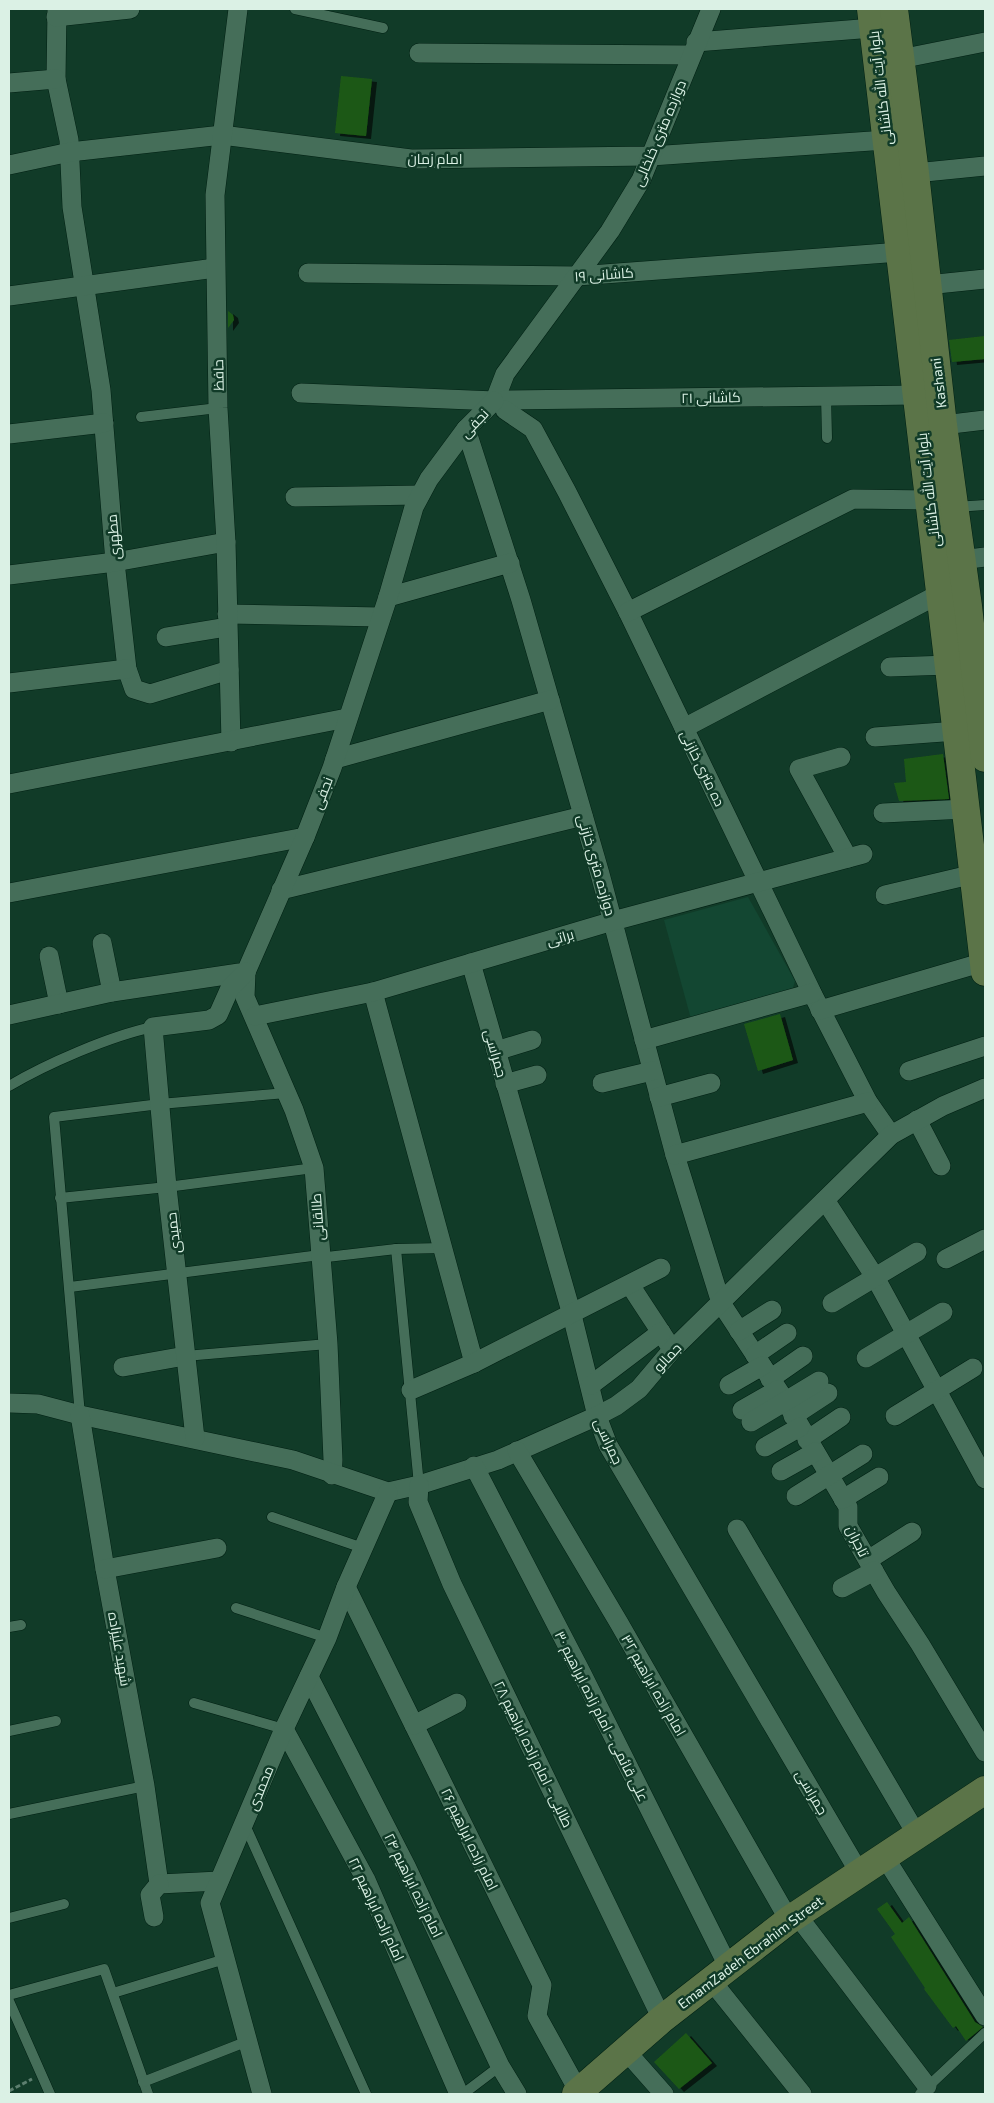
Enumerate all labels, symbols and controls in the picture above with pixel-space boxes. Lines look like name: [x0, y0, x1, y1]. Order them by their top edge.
street label: بلوار آیت الله کاشانی: [865, 30, 895, 146]
street label: دوازده متری خلخالی: [629, 77, 689, 189]
street label: امام زمان: [408, 150, 462, 169]
street label: کاشانی ۱۹: [574, 263, 634, 285]
street label: Kashani: [926, 357, 950, 409]
street label: حافظ: [209, 359, 227, 391]
street label: کاشانی ۲۱: [681, 388, 741, 406]
street label: نجفی: [456, 405, 492, 441]
street label: بلوار آیت الله کاشانی: [913, 432, 943, 548]
street label: مطهری: [103, 514, 123, 560]
street label: ده متری خازنی: [677, 727, 729, 809]
street label: نجفی: [308, 774, 336, 812]
street label: دوازده متری خازنی: [574, 812, 620, 918]
street label: براتی: [544, 925, 576, 949]
street label: جمراسی: [481, 1027, 511, 1079]
street label: طالقانی: [307, 1193, 327, 1241]
street label: حمیدی: [162, 1211, 184, 1255]
street label: جمالو: [649, 1339, 685, 1375]
street label: جمراسی: [591, 1415, 627, 1467]
street label: تاجران: [843, 1522, 873, 1560]
street label: شهید علیزاده: [105, 1611, 135, 1687]
street label: علی قائمی - امام زاده ابراهیم ۳۰: [550, 1628, 653, 1805]
street label: امام زاده ابراهیم ۳۲: [616, 1631, 690, 1740]
street label: طالبی - امام زاده ابراهیم ۲۸: [489, 1678, 577, 1831]
street label: محمدی: [243, 1763, 277, 1813]
street label: جمراسی: [792, 1766, 832, 1818]
street label: امام زاده ابراهیم ۲۶: [436, 1785, 502, 1894]
street label: امام زاده ابراهیم ۲۴: [380, 1830, 447, 1941]
street label: امام زاده ابراهیم ۲۲: [344, 1855, 408, 1964]
street label: EmamZadeh Ebrahim Street: [674, 1892, 826, 2012]

